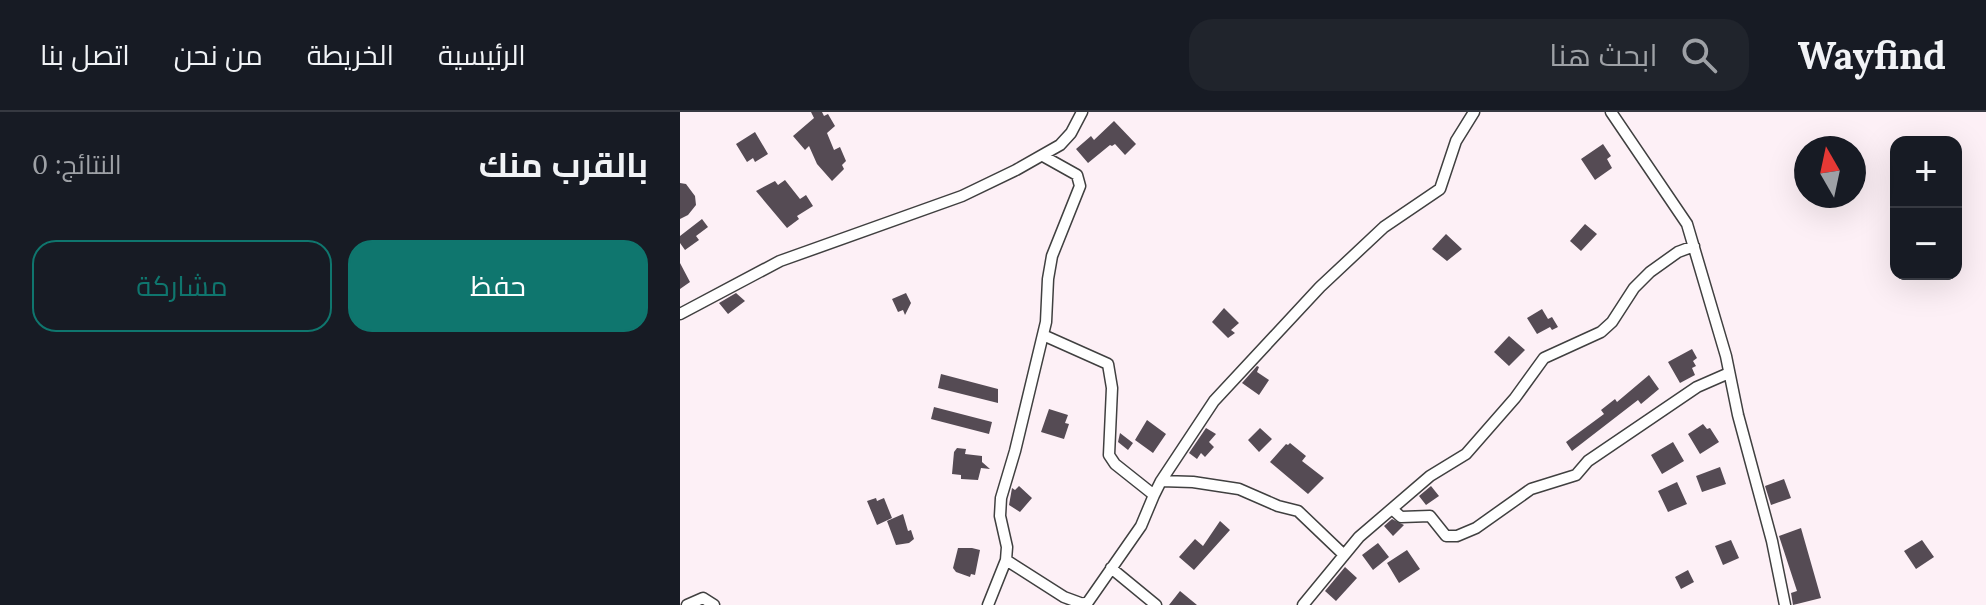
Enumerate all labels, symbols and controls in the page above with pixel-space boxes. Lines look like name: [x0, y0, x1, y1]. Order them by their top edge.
search box: [1189, 19, 1749, 91]
text: Wayfind: [1797, 31, 1946, 79]
icon: search: [1677, 33, 1721, 77]
text: ابحث هنا: [1549, 36, 1657, 74]
text: اتصل بنا: [40, 37, 130, 73]
text: من نحن: [174, 37, 263, 73]
text: الخريطة: [307, 37, 394, 73]
text: الرئيسية: [438, 37, 526, 73]
north arrow: [1794, 136, 1866, 208]
map controls: [1890, 136, 1962, 280]
button: +: [1890, 136, 1962, 208]
text: بالقرب منك: [479, 143, 648, 186]
text: النتائج: 0: [32, 148, 122, 181]
button: −: [1890, 208, 1962, 280]
button: مشاركة: [32, 240, 332, 332]
button: حفظ: [348, 240, 648, 332]

